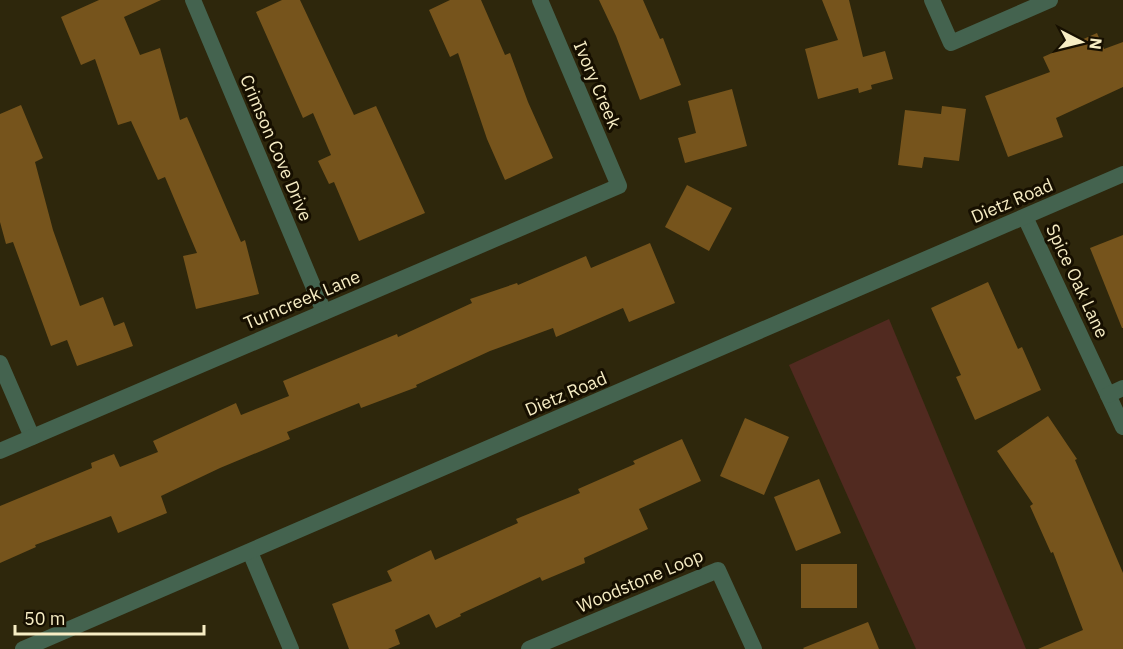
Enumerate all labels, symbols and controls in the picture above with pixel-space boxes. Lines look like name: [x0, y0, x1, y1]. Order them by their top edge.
north arrow: [1051, 12, 1111, 72]
text: N: [1085, 37, 1107, 51]
street label: Ivory Creek: [569, 38, 626, 133]
street label: Crimson Cove Drive: [235, 71, 318, 225]
street label: Dietz Road: [967, 173, 1056, 228]
street label: Spice Oak Lane: [1041, 220, 1114, 342]
street label: Turncreek Lane: [240, 265, 364, 334]
street label: Dietz Road: [521, 366, 610, 421]
street label: Woodstone Loop: [573, 544, 706, 618]
scale bar: [15, 598, 204, 636]
text: 50 m: [24, 607, 66, 630]

